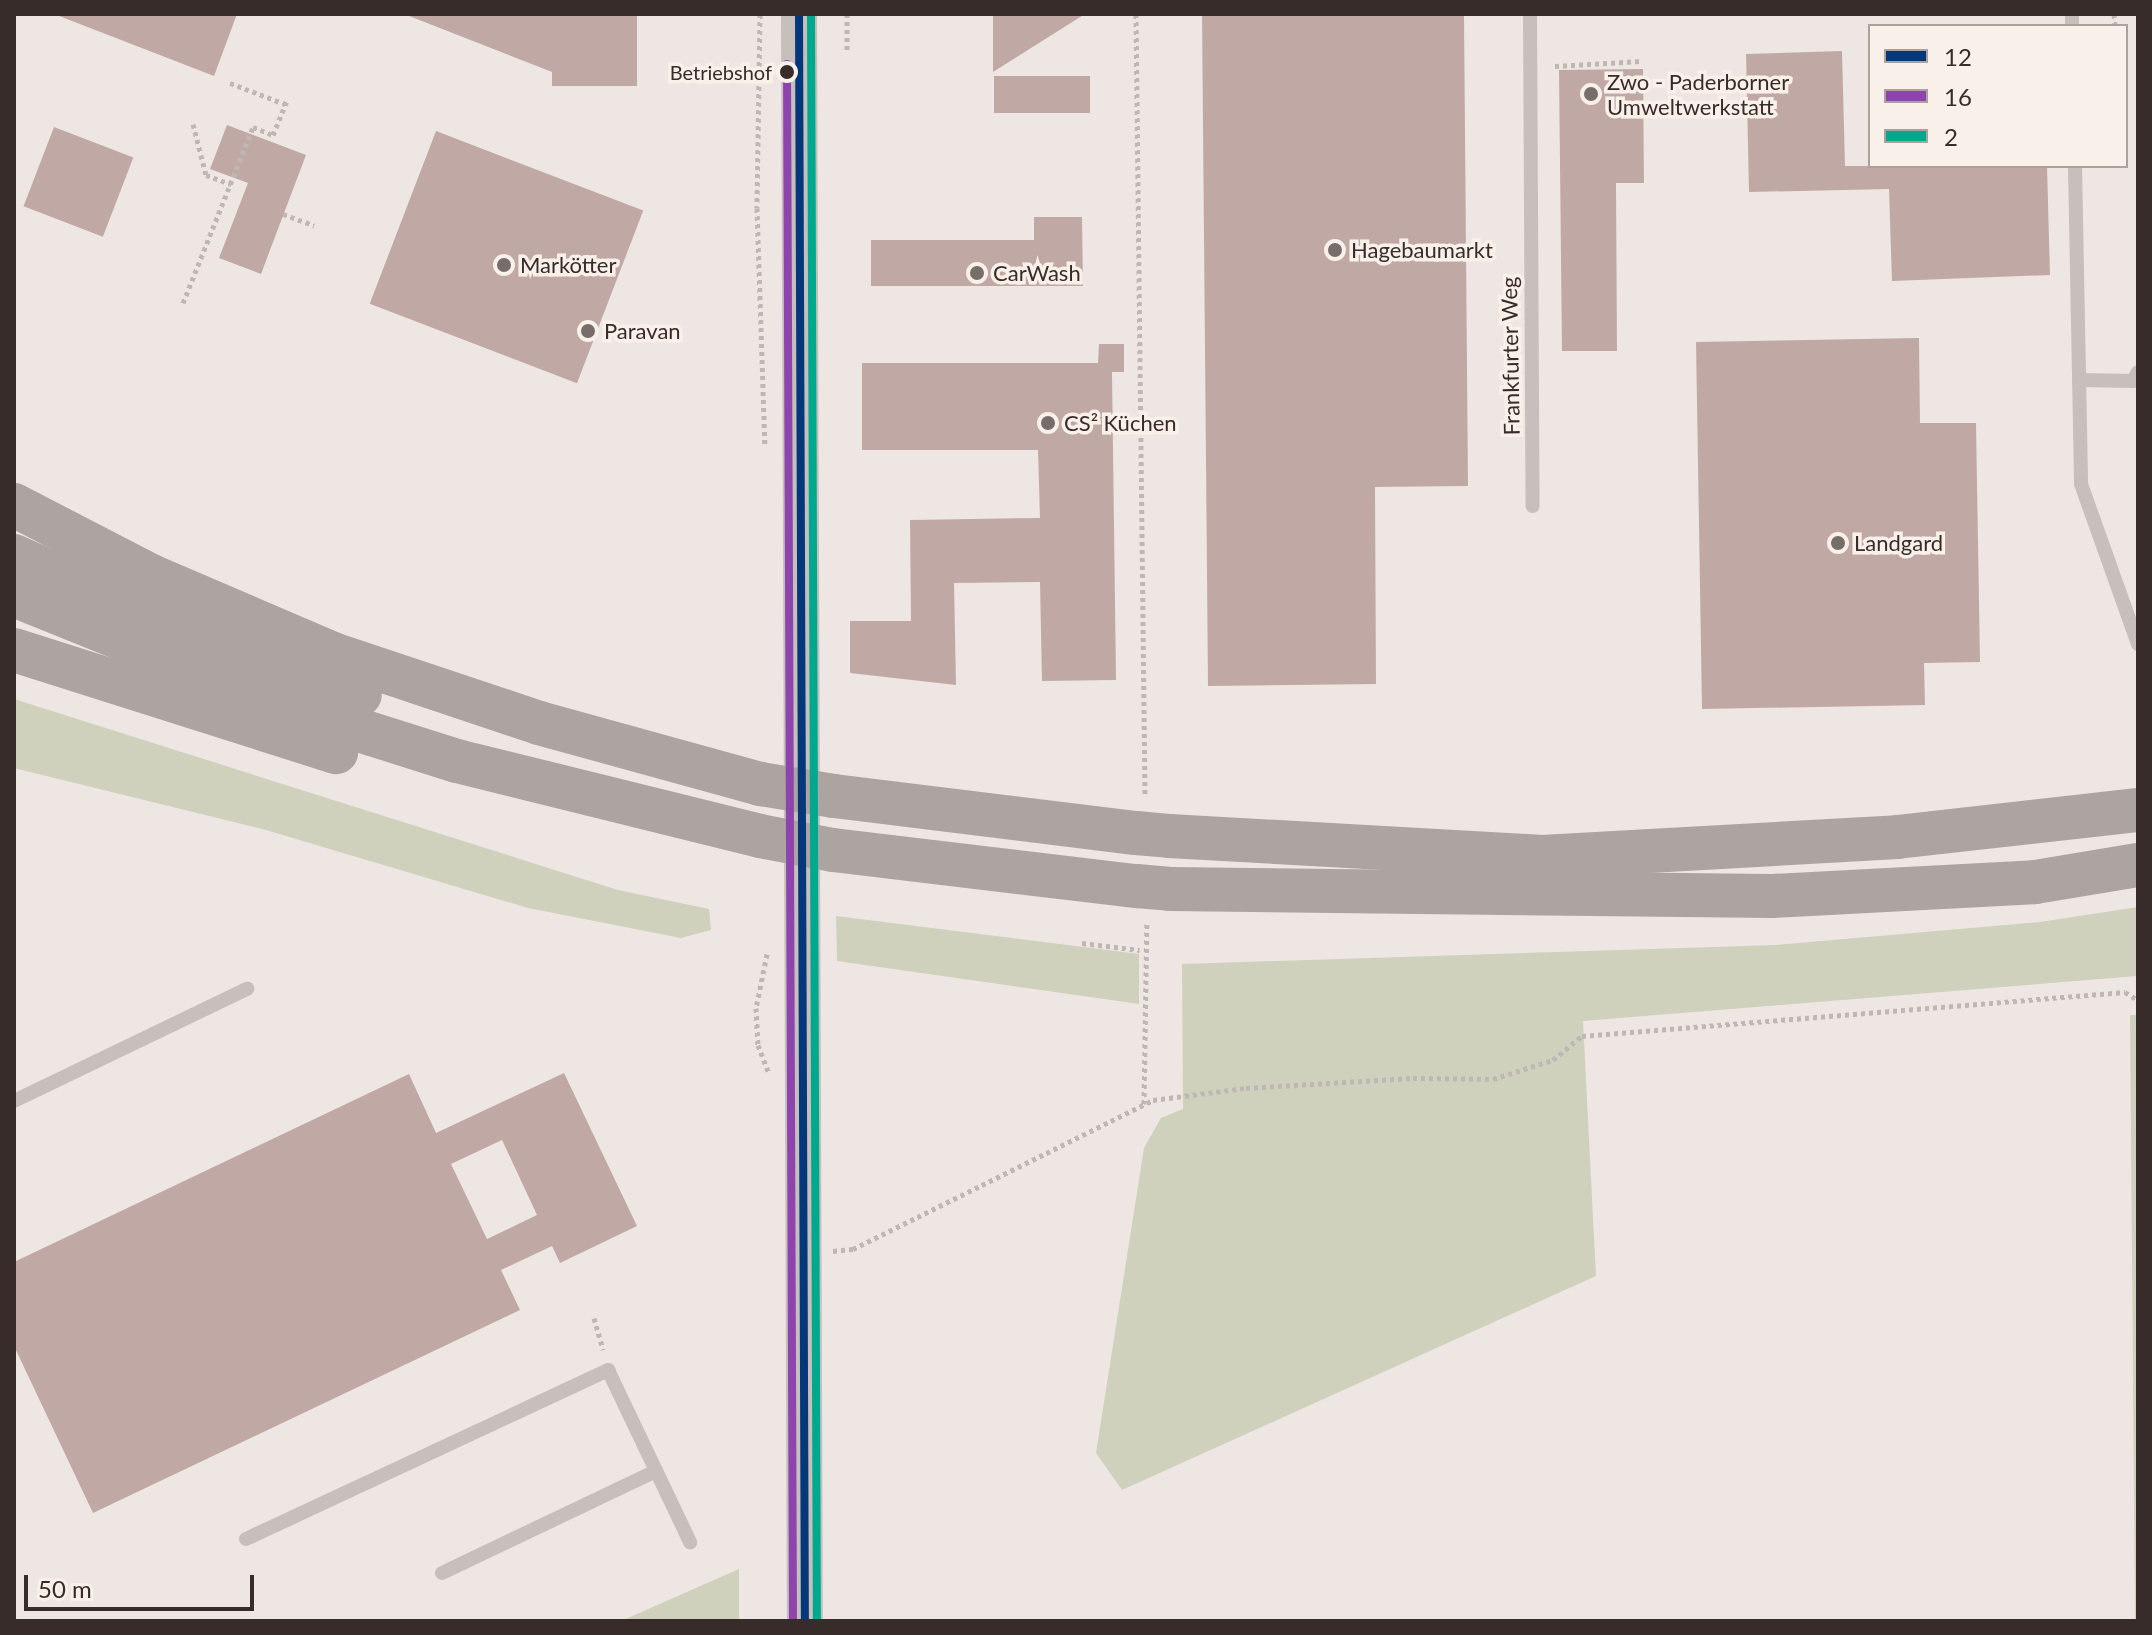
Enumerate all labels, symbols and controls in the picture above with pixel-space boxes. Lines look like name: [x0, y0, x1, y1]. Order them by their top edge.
legend: [1868, 24, 2128, 168]
text: 12: [1944, 42, 1972, 71]
place label: Betriebshof: [670, 60, 772, 84]
marker: Betriebshof: [779, 64, 795, 80]
place label: Zwo - Paderborner Umweltwerkstatt: [1607, 68, 1789, 120]
text: 16: [1944, 82, 1972, 111]
marker: Zwo - Paderborner Umweltwerkstatt: [1582, 85, 1600, 103]
text: 2: [1944, 122, 1958, 151]
place label: Hagebaumarkt: [1351, 237, 1493, 263]
marker: Hagebaumarkt: [1326, 241, 1344, 259]
place label: Markötter: [520, 252, 616, 278]
marker: Markötter: [495, 256, 513, 274]
place label: CarWash: [993, 260, 1081, 286]
marker: CarWash: [968, 264, 986, 282]
street label: Frankfurter Weg: [1495, 276, 1525, 436]
place label: Paravan: [604, 318, 681, 344]
marker: Paravan: [579, 322, 597, 340]
place label: CS² Küchen: [1064, 410, 1177, 436]
marker: CS² Küchen: [1039, 414, 1057, 432]
place label: Landgard: [1854, 530, 1943, 556]
marker: Landgard: [1829, 534, 1847, 552]
scale bar: [28, 1559, 258, 1609]
text: 50 m: [38, 1574, 92, 1603]

